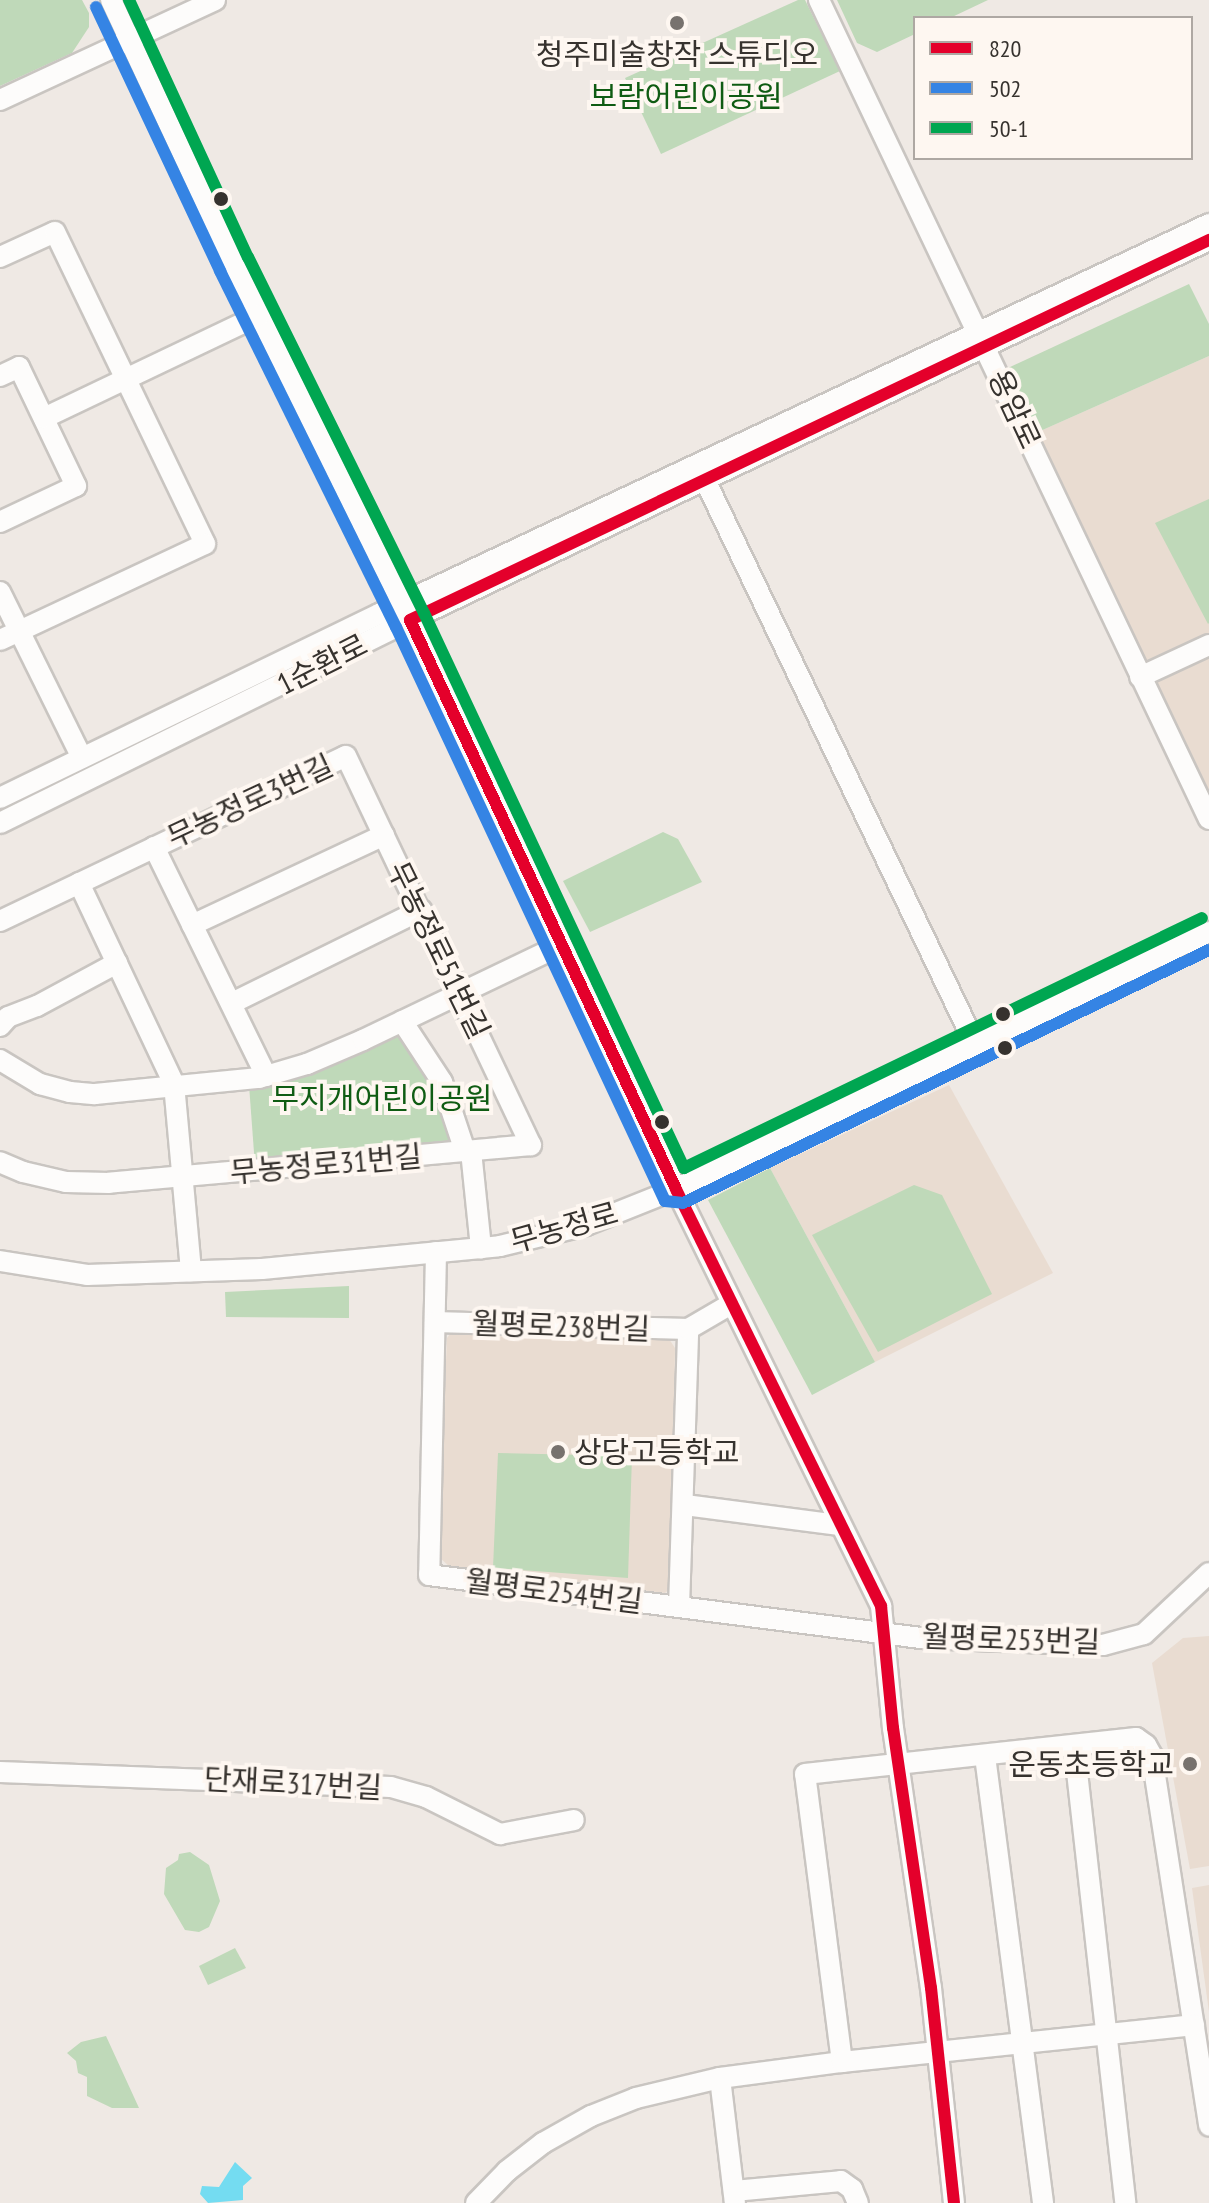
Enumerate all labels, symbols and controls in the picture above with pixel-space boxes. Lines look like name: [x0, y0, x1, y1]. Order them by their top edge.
marker: 청주미술창작 스튜디오: [668, 14, 686, 32]
legend: [913, 16, 1193, 160]
text: 820: [989, 33, 1021, 64]
place label: 청주미술창작 스튜디오: [536, 36, 818, 72]
text: 502: [989, 73, 1021, 104]
park label: 보람어린이공원: [589, 78, 783, 114]
text: 50-1: [989, 113, 1028, 144]
unlabelled marker: [213, 191, 229, 207]
street label: 용암로: [981, 364, 1049, 454]
street label: 1순환로: [271, 626, 373, 702]
street label: 무농정로3번길: [161, 747, 339, 855]
street label: 무농정로51번길: [381, 856, 497, 1044]
unlabelled marker: [995, 1006, 1011, 1022]
unlabelled marker: [997, 1040, 1013, 1056]
park label: 무지개어린이공원: [272, 1080, 492, 1116]
unlabelled marker: [654, 1114, 670, 1130]
street label: 무농정로31번길: [228, 1138, 424, 1190]
street label: 무농정로: [506, 1194, 622, 1260]
street label: 월평로238번길: [471, 1305, 651, 1347]
place label: 상당고등학교: [574, 1434, 740, 1470]
marker: 상당고등학교: [549, 1443, 567, 1461]
street label: 월평로254번길: [463, 1562, 645, 1620]
street label: 월평로253번길: [921, 1618, 1101, 1660]
place label: 운동초등학교: [1008, 1746, 1174, 1782]
marker: 운동초등학교: [1181, 1755, 1199, 1773]
street label: 단재로317번길: [203, 1760, 383, 1806]

